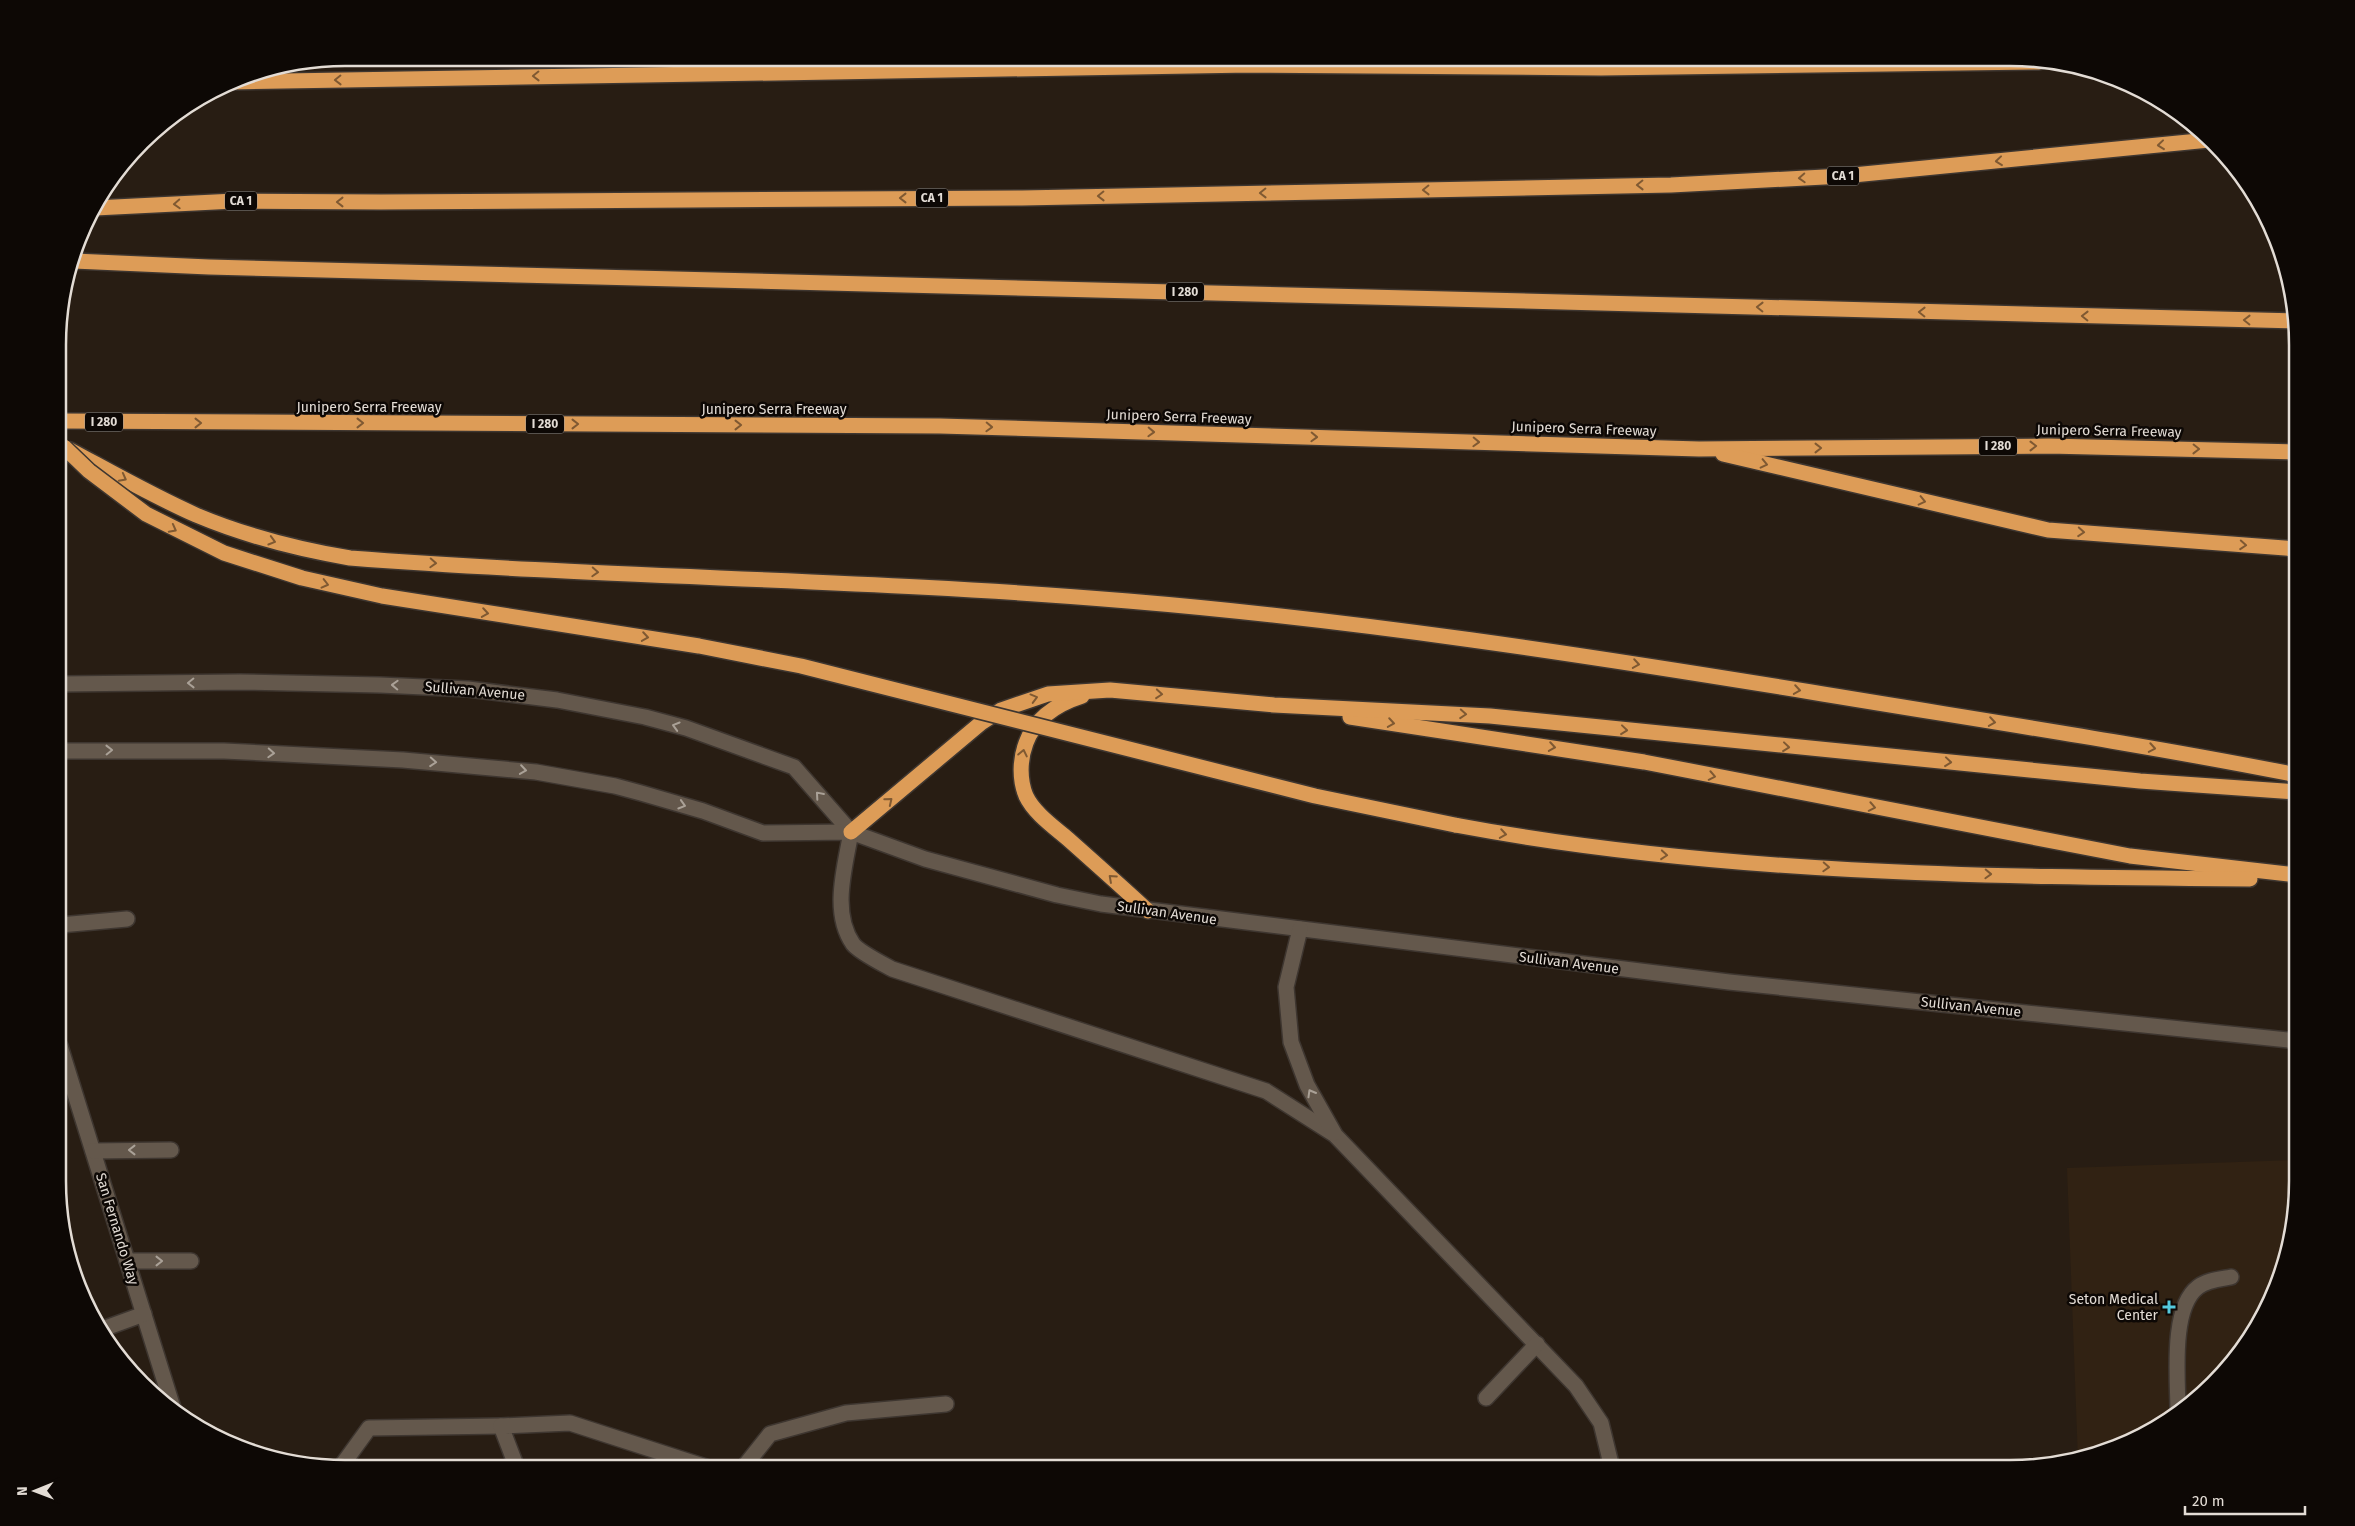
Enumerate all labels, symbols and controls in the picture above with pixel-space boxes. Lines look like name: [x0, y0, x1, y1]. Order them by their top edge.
one-way arrow: [532, 71, 540, 82]
one-way arrow: [334, 75, 342, 85]
one-way arrow: [2156, 140, 2164, 151]
one-way arrow: [1995, 156, 2003, 167]
road number: CA 1: [1827, 167, 1859, 186]
one-way arrow: [1798, 173, 1806, 184]
one-way arrow: [1635, 180, 1643, 191]
one-way arrow: [1422, 185, 1430, 195]
road number: CA 1: [916, 188, 948, 208]
one-way arrow: [1259, 188, 1267, 198]
one-way arrow: [1097, 191, 1104, 201]
road number: CA 1: [225, 192, 257, 210]
one-way arrow: [899, 193, 907, 203]
one-way arrow: [335, 197, 343, 207]
one-way arrow: [173, 198, 181, 209]
road number: I 280: [1166, 282, 1204, 302]
one-way arrow: [1756, 302, 1764, 313]
one-way arrow: [1918, 306, 1926, 317]
one-way arrow: [2081, 311, 2088, 321]
one-way arrow: [2243, 315, 2251, 325]
street label: Junipero Serra Freeway: [296, 399, 442, 416]
street label: Junipero Serra Freeway: [701, 401, 847, 418]
street label: Junipero Serra Freeway: [1106, 406, 1252, 428]
road number: I 280: [85, 412, 123, 432]
road number: I 280: [526, 414, 564, 434]
one-way arrow: [194, 418, 202, 428]
one-way arrow: [356, 418, 364, 428]
street label: Junipero Serra Freeway: [1511, 418, 1657, 440]
one-way arrow: [572, 419, 579, 429]
one-way arrow: [734, 420, 742, 430]
street label: Junipero Serra Freeway: [2036, 421, 2182, 441]
one-way arrow: [986, 422, 993, 432]
one-way arrow: [1148, 427, 1156, 437]
one-way arrow: [1310, 432, 1318, 442]
road number: I 280: [1979, 436, 2017, 456]
one-way arrow: [1472, 437, 1480, 447]
one-way arrow: [2030, 441, 2037, 451]
one-way arrow: [1814, 443, 1822, 453]
one-way arrow: [2192, 444, 2200, 455]
one-way arrow: [1759, 458, 1768, 469]
one-way arrow: [117, 472, 126, 482]
one-way arrow: [1918, 495, 1927, 506]
one-way arrow: [167, 522, 176, 532]
one-way arrow: [2078, 527, 2086, 538]
one-way arrow: [267, 536, 276, 546]
one-way arrow: [2240, 539, 2248, 550]
one-way arrow: [429, 558, 437, 569]
one-way arrow: [591, 566, 599, 577]
one-way arrow: [320, 578, 329, 589]
one-way arrow: [480, 607, 489, 617]
one-way arrow: [641, 632, 650, 642]
one-way arrow: [1633, 658, 1641, 669]
one-way arrow: [187, 677, 195, 688]
street label: Sullivan Avenue: [424, 678, 526, 704]
one-way arrow: [391, 680, 399, 691]
one-way arrow: [1793, 684, 1801, 695]
one-way arrow: [1155, 688, 1163, 699]
one-way arrow: [1030, 693, 1039, 704]
one-way arrow: [1459, 709, 1467, 720]
one-way arrow: [1987, 716, 1996, 726]
one-way arrow: [1387, 718, 1396, 728]
one-way arrow: [672, 721, 681, 732]
one-way arrow: [1621, 724, 1629, 735]
one-way arrow: [1548, 741, 1556, 751]
one-way arrow: [1782, 741, 1790, 752]
one-way arrow: [2148, 742, 2157, 752]
one-way arrow: [105, 745, 113, 755]
one-way arrow: [267, 748, 275, 759]
one-way arrow: [1018, 749, 1028, 758]
one-way arrow: [430, 757, 438, 768]
one-way arrow: [1944, 757, 1952, 768]
one-way arrow: [519, 765, 527, 775]
one-way arrow: [1708, 770, 1716, 780]
one-way arrow: [816, 791, 825, 800]
one-way arrow: [883, 798, 892, 806]
one-way arrow: [677, 799, 685, 809]
one-way arrow: [1867, 801, 1876, 811]
one-way arrow: [1499, 828, 1507, 839]
one-way arrow: [1660, 850, 1668, 861]
one-way arrow: [1822, 862, 1830, 873]
one-way arrow: [1984, 869, 1992, 879]
one-way arrow: [1108, 875, 1117, 884]
street label: Sullivan Avenue: [1116, 898, 1218, 928]
street label: Sullivan Avenue: [1518, 948, 1620, 978]
street label: Sullivan Avenue: [1920, 993, 2022, 1021]
one-way arrow: [1308, 1089, 1318, 1098]
one-way arrow: [128, 1145, 136, 1155]
street label: San Fernando Way: [92, 1171, 142, 1287]
one-way arrow: [156, 1256, 163, 1266]
place label: Seton Medical Center: [2069, 1291, 2159, 1324]
marker: Seton Medical Center: [2162, 1300, 2176, 1314]
north arrow: [10, 1466, 60, 1516]
scale bar: [2185, 1484, 2305, 1516]
text: N: [14, 1486, 31, 1496]
text: 20 m: [2192, 1492, 2225, 1510]

